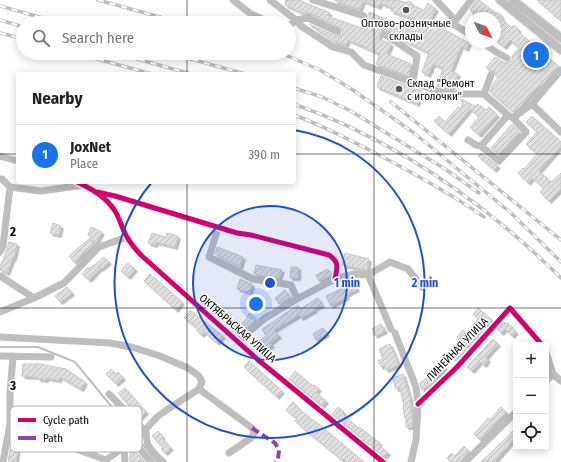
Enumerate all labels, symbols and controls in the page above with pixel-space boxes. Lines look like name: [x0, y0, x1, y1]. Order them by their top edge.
marker: Оптово-розничные склады: [401, 5, 411, 15]
north arrow: [465, 12, 501, 48]
search box: [16, 16, 296, 60]
place label: Оптово-розничные склады: [361, 17, 451, 43]
icon: search: [30, 27, 52, 49]
text: Search here: [62, 29, 134, 47]
pin: 1: [523, 40, 549, 70]
place label: Склад "Ремонт с иголочки": [407, 77, 475, 103]
marker: Склад "Ремонт с иголочки": [394, 84, 404, 94]
text: Nearby: [32, 88, 83, 109]
text: JoxNet: [70, 138, 111, 156]
text: 1: [42, 147, 48, 162]
text: 390 m: [248, 147, 280, 162]
text: Place: [70, 156, 98, 171]
text: 2: [9, 224, 16, 239]
centre of rings: [263, 276, 277, 290]
text: 1 min: [334, 276, 360, 290]
text: 2 min: [411, 276, 438, 290]
street label: ОКТЯБРЬСКАЯ УЛИЦА: [197, 291, 279, 365]
your location: [246, 294, 266, 314]
street label: ЛИНЕЙНАЯ УЛИЦА: [424, 315, 491, 384]
map controls: [513, 342, 549, 450]
button: +: [513, 342, 549, 378]
text: 3: [9, 378, 16, 393]
button: −: [513, 378, 549, 414]
legend: [10, 406, 142, 452]
text: Cycle path: [43, 414, 89, 427]
button: locate: [513, 414, 549, 450]
text: Path: [43, 432, 63, 445]

